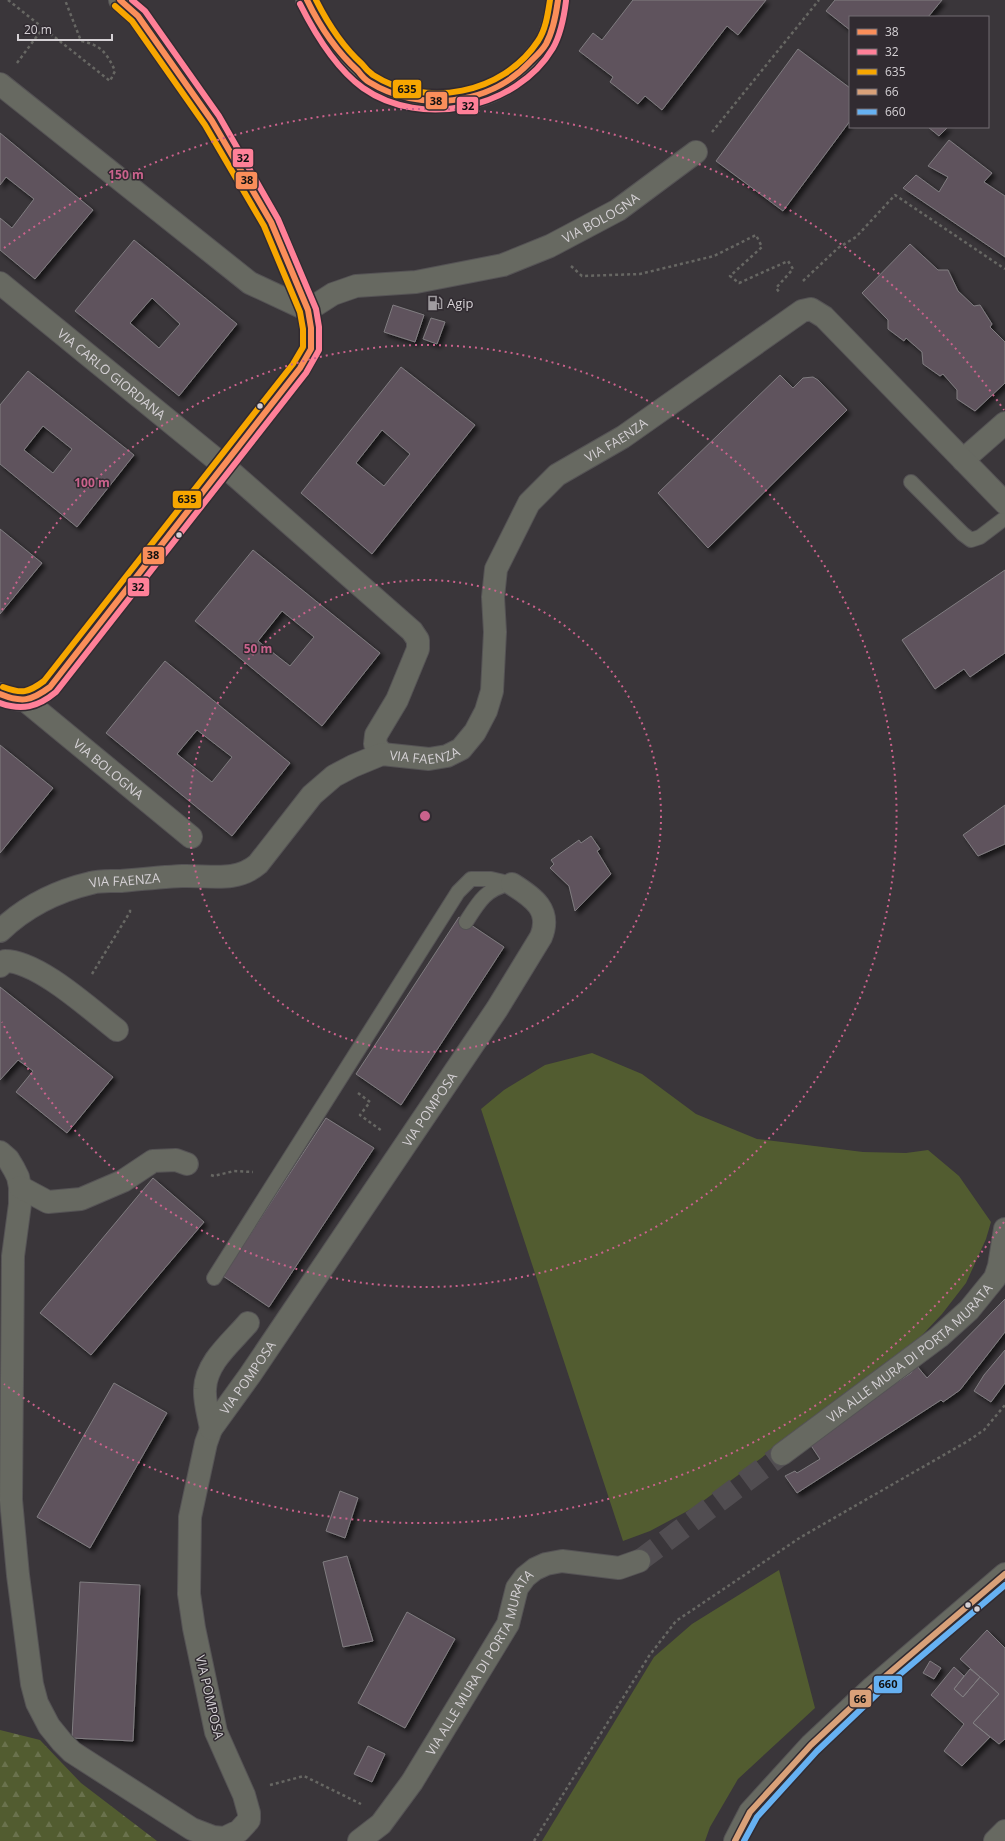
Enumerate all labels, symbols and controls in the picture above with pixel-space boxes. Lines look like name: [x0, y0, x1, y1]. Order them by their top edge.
scale bar: [18, 16, 112, 42]
legend: [849, 16, 989, 128]
text: 20 m: [24, 21, 52, 38]
text: 38: [885, 23, 899, 40]
text: 32: [885, 43, 899, 60]
text: 635: [885, 63, 906, 80]
line badge: 635: [392, 79, 422, 99]
text: 635: [398, 81, 416, 96]
text: 66: [885, 83, 899, 100]
line badge: 38: [425, 91, 448, 110]
text: 38: [430, 93, 442, 108]
line badge: 32: [456, 96, 479, 115]
text: 32: [462, 98, 474, 113]
text: 660: [885, 103, 906, 120]
line badge: 32: [232, 148, 254, 168]
text: 32: [237, 150, 249, 165]
text: 150 m: [108, 166, 144, 183]
line badge: 38: [235, 171, 258, 190]
text: 38: [241, 172, 253, 187]
street label: VIA BOLOGNA: [559, 188, 643, 247]
fuel station icon: Agip: [426, 294, 444, 312]
place label: Agip: [447, 294, 474, 312]
street label: VIA CARLO GIORDANA: [54, 324, 170, 424]
unlabelled marker: [255, 401, 265, 411]
street label: VIA FAENZA: [581, 413, 652, 466]
text: 100 m: [74, 474, 110, 491]
line badge: 635: [172, 490, 202, 509]
text: 635: [178, 491, 196, 506]
unlabelled marker: [174, 530, 184, 540]
line badge: 38: [142, 546, 165, 565]
text: 38: [147, 547, 159, 562]
line badge: 32: [127, 577, 150, 597]
text: 32: [132, 579, 144, 594]
text: 50 m: [244, 640, 272, 657]
street label: VIA BOLOGNA: [70, 735, 148, 804]
street label: VIA FAENZA: [389, 742, 463, 768]
centre of rings: [418, 809, 432, 823]
street label: VIA FAENZA: [87, 868, 162, 892]
street label: VIA POMPOSA: [398, 1068, 461, 1150]
street label: VIA ALLE MURA DI PORTA MURATA: [823, 1279, 997, 1427]
street label: VIA POMPOSA: [215, 1337, 280, 1418]
street label: VIA ALLE MURA DI PORTA MURATA: [421, 1565, 537, 1759]
unlabelled marker: [963, 1600, 973, 1610]
unlabelled marker: [972, 1604, 982, 1614]
street label: VIA POMPOSA: [192, 1653, 229, 1742]
line badge: 660: [873, 1675, 903, 1694]
text: 660: [879, 1676, 897, 1691]
line badge: 66: [849, 1689, 872, 1708]
text: 66: [854, 1691, 866, 1706]

